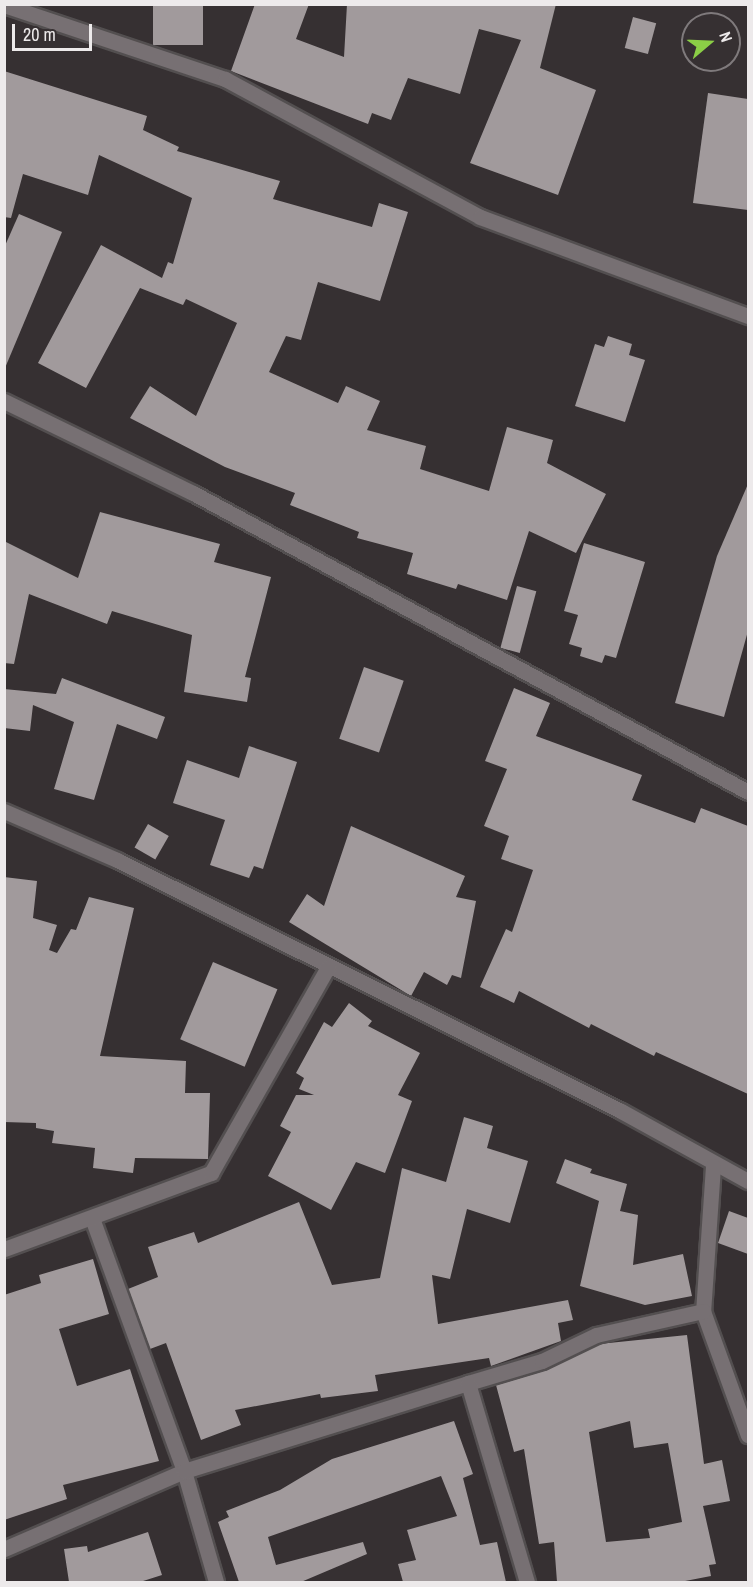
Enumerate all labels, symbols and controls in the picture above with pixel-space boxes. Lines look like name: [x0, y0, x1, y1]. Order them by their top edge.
scale bar: [15, 12, 94, 50]
north arrow: [681, 12, 741, 72]
text: 20 m: [23, 22, 56, 47]
text: N: [714, 29, 738, 45]

